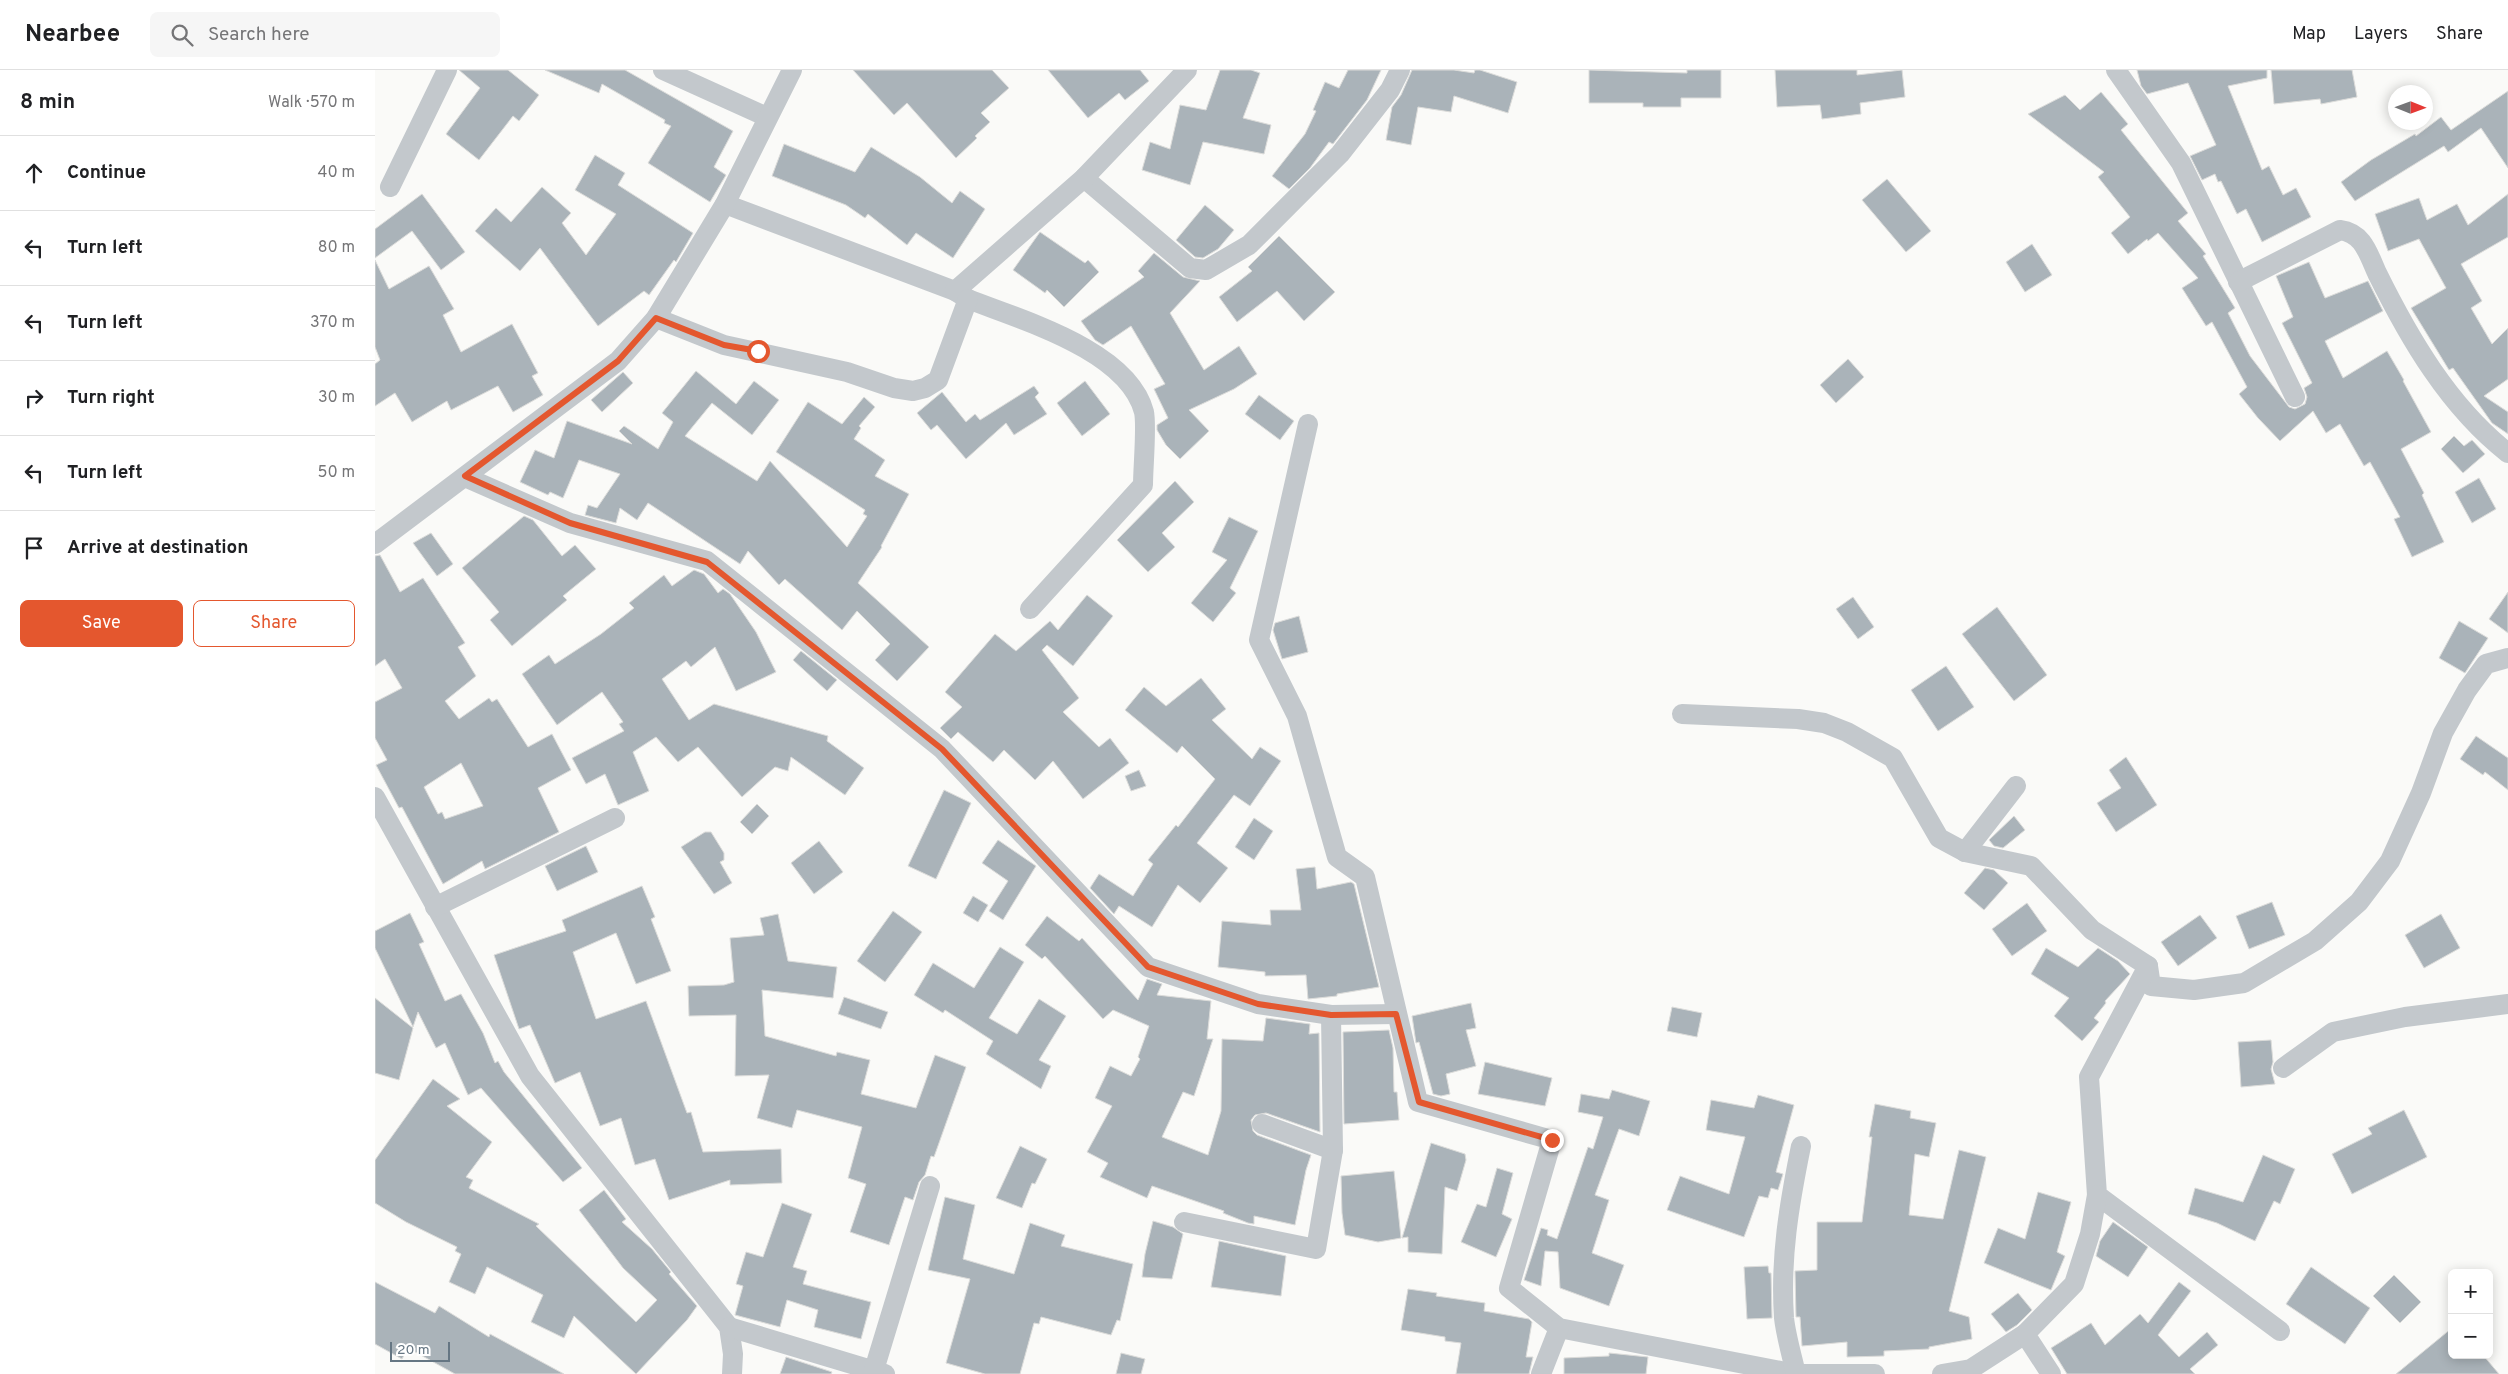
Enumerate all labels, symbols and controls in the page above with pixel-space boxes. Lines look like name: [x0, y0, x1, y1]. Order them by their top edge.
search box: [150, 12, 500, 57]
text: Nearbee: [25, 20, 120, 50]
icon: search: [168, 21, 196, 49]
text: Search here: [208, 23, 310, 47]
text: Map: [2292, 23, 2326, 46]
text: Layers: [2354, 23, 2408, 46]
text: Share: [2436, 23, 2483, 46]
north arrow: [2388, 85, 2433, 130]
text: 8 min: [20, 89, 75, 116]
text: Walk · 570 m: [268, 93, 355, 113]
icon: ahead: [20, 159, 48, 187]
text: Continue: [67, 161, 146, 185]
text: 40 m: [317, 163, 355, 183]
icon: left: [20, 234, 48, 262]
text: Turn left: [67, 236, 143, 260]
text: 80 m: [318, 238, 355, 258]
icon: left: [20, 309, 48, 337]
text: Turn left: [67, 311, 143, 335]
text: 370 m: [310, 313, 355, 333]
route start: [747, 340, 770, 363]
icon: right: [20, 384, 48, 412]
text: Turn right: [67, 386, 155, 410]
text: 30 m: [318, 388, 355, 408]
icon: left: [20, 459, 48, 487]
text: Turn left: [67, 461, 143, 485]
text: 50 m: [318, 463, 355, 483]
icon: arrive: [20, 534, 48, 562]
text: Arrive at destination: [67, 536, 248, 560]
button: Save: [20, 600, 183, 647]
button: Share: [193, 600, 355, 647]
route end: [1541, 1129, 1564, 1152]
map controls: [2448, 1269, 2493, 1359]
button: +: [2448, 1269, 2493, 1314]
button: −: [2448, 1314, 2493, 1359]
scale bar: [390, 1339, 450, 1362]
text: 20 m: [397, 1342, 430, 1359]

